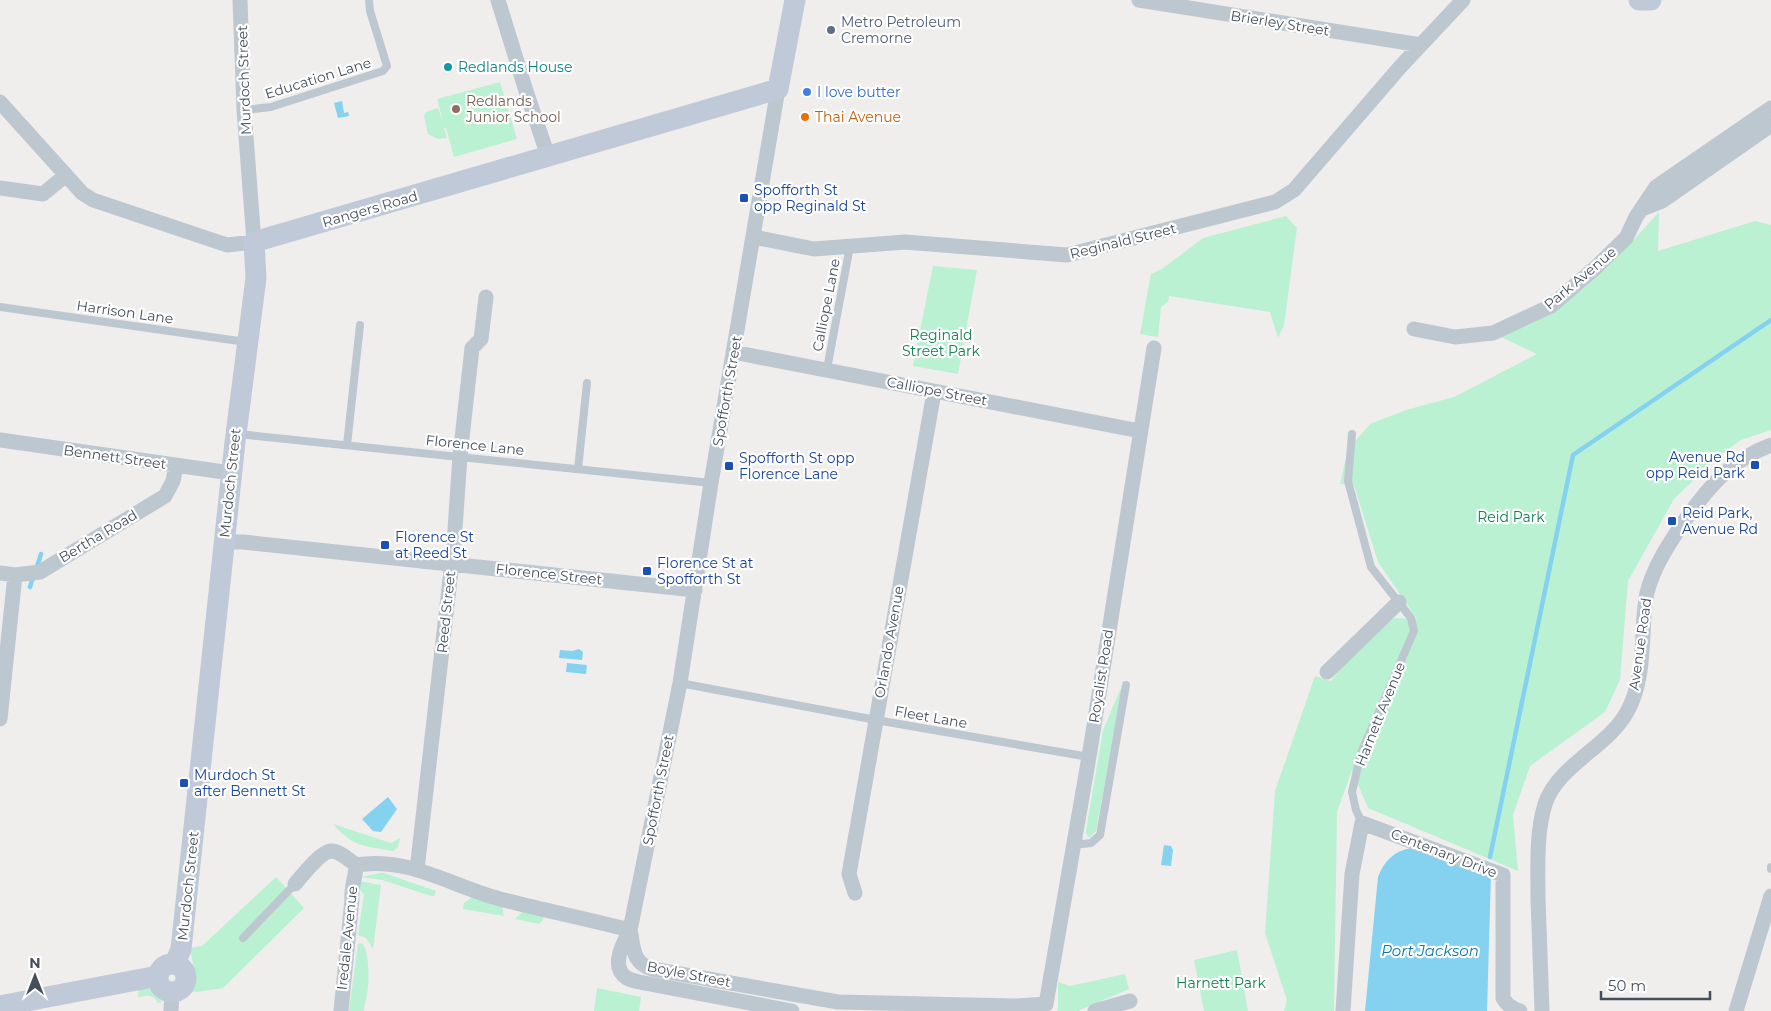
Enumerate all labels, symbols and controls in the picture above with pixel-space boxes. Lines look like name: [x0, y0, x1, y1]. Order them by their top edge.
street label: Brierley Street: [1229, 6, 1331, 40]
place label: Metro Petroleum Cremorne: [841, 13, 961, 47]
marker: Metro Petroleum Cremorne: [825, 24, 837, 36]
street label: Murdoch Street: [233, 25, 255, 135]
street label: Education Lane: [263, 53, 373, 103]
place label: Redlands House: [458, 58, 572, 76]
marker: Redlands House: [442, 61, 454, 73]
place label: I love butter: [817, 83, 901, 101]
marker: I love butter: [801, 86, 813, 98]
place label: Redlands Junior School: [465, 92, 561, 126]
marker: Redlands Junior School: [450, 103, 462, 115]
place label: Thai Avenue: [815, 108, 901, 126]
marker: Thai Avenue: [799, 111, 811, 123]
place label: Spofforth St opp Reginald St: [754, 181, 867, 215]
street label: Rangers Road: [320, 187, 420, 231]
marker: Spofforth St opp Reginald St: [738, 192, 750, 204]
street label: Reginald Street: [1068, 219, 1178, 263]
street label: Park Avenue: [1540, 243, 1620, 313]
street label: Calliope Lane: [808, 257, 844, 353]
street label: Harrison Lane: [75, 296, 175, 328]
park label: Reginald Street Park: [902, 326, 981, 360]
street label: Spofforth Street: [708, 334, 746, 448]
street label: Calliope Street: [885, 372, 989, 410]
street label: Murdoch Street: [215, 427, 245, 538]
street label: Florence Lane: [425, 431, 525, 459]
street label: Bennett Street: [62, 441, 168, 473]
place label: Avenue Rd opp Reid Park: [1646, 448, 1746, 482]
place label: Spofforth St opp Florence Lane: [739, 449, 854, 483]
marker: Avenue Rd opp Reid Park: [1749, 459, 1761, 471]
marker: Spofforth St opp Florence Lane: [723, 460, 735, 472]
place label: Reid Park, Avenue Rd: [1682, 504, 1758, 538]
street label: Bertha Road: [55, 505, 141, 567]
park label: Reid Park: [1477, 508, 1545, 526]
marker: Reid Park, Avenue Rd: [1666, 515, 1678, 527]
place label: Florence St at Reed St: [395, 528, 474, 562]
marker: Florence St at Reed St: [379, 539, 391, 551]
place label: Florence St at Spofforth St: [657, 554, 754, 588]
street label: Florence Street: [495, 559, 603, 589]
marker: Florence St at Spofforth St: [641, 565, 653, 577]
street label: Reed Street: [433, 570, 459, 654]
street label: Orlando Avenue: [870, 585, 908, 699]
street label: Avenue Road: [1625, 597, 1655, 691]
street label: Royalist Road: [1085, 628, 1117, 724]
street label: Harnett Avenue: [1351, 659, 1409, 769]
street label: Fleet Lane: [893, 702, 969, 732]
street label: Spofforth Street: [638, 733, 678, 847]
place label: Murdoch St after Bennett St: [194, 766, 306, 800]
marker: Murdoch St after Bennett St: [178, 777, 190, 789]
street label: Centenary Drive: [1388, 824, 1500, 882]
street label: Murdoch Street: [173, 830, 203, 941]
street label: Iredale Avenue: [333, 885, 361, 991]
water label: Port Jackson: [1381, 941, 1479, 960]
north arrow: [10, 951, 60, 1001]
text: N: [29, 954, 41, 972]
street label: Boyle Street: [646, 957, 733, 991]
scale bar: [1601, 968, 1710, 1000]
park label: Harnett Park: [1176, 974, 1267, 992]
text: 50 m: [1608, 976, 1646, 995]

